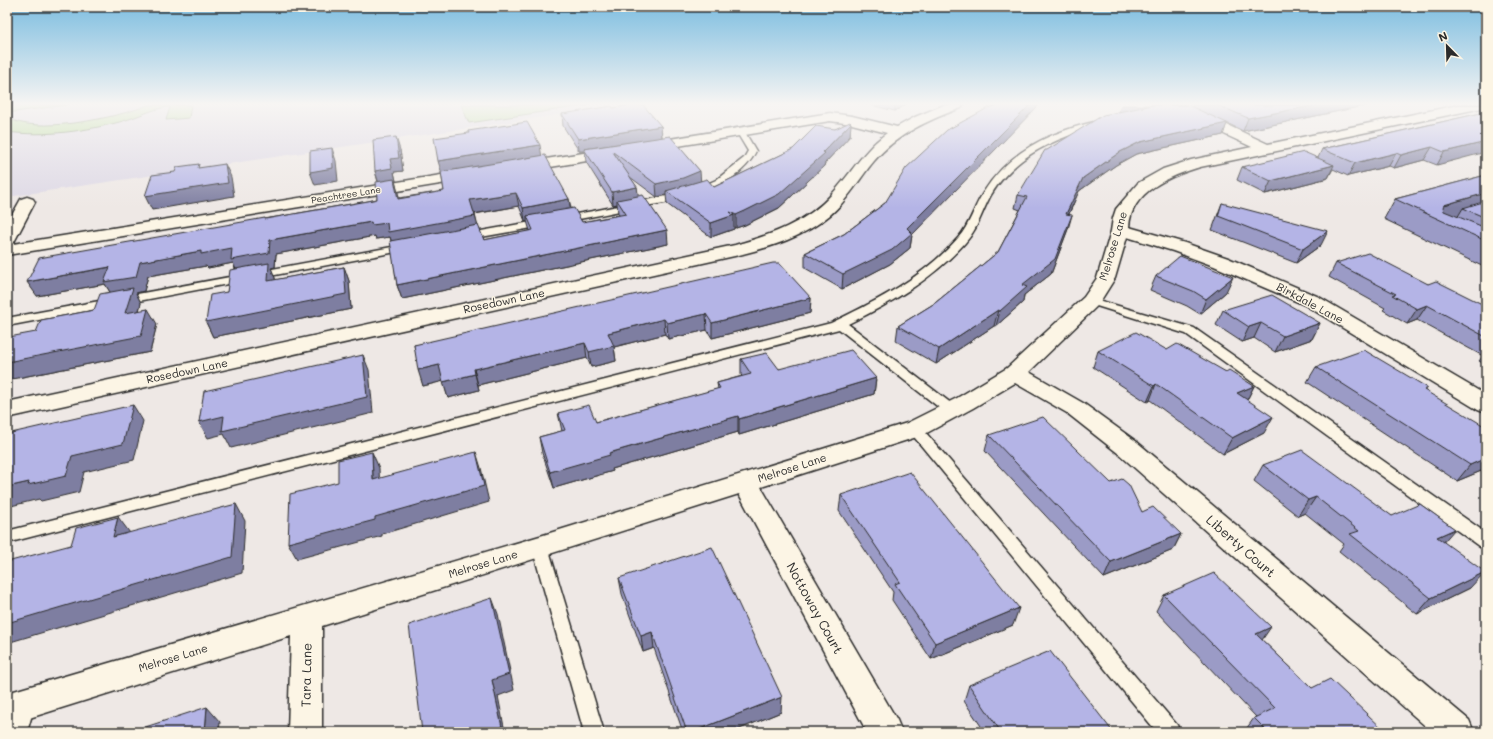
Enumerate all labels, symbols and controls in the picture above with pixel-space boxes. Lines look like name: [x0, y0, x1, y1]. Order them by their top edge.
north arrow: [1427, 26, 1467, 66]
text: N: [1436, 28, 1450, 45]
street label: Peachtree Lane: [310, 184, 382, 205]
street label: Melrose Lane: [1095, 209, 1130, 282]
street label: Birkdale Lane: [1274, 279, 1347, 327]
street label: Rosedown Lane: [462, 285, 546, 316]
street label: Rosedown Lane: [145, 355, 229, 386]
street label: Melrose Lane: [755, 449, 828, 486]
street label: Liberty Court: [1203, 511, 1280, 581]
street label: Melrose Lane: [446, 546, 519, 581]
street label: Nottoway Court: [783, 559, 848, 657]
street label: Melrose Lane: [136, 640, 209, 675]
street label: Tara Lane: [296, 643, 315, 707]

